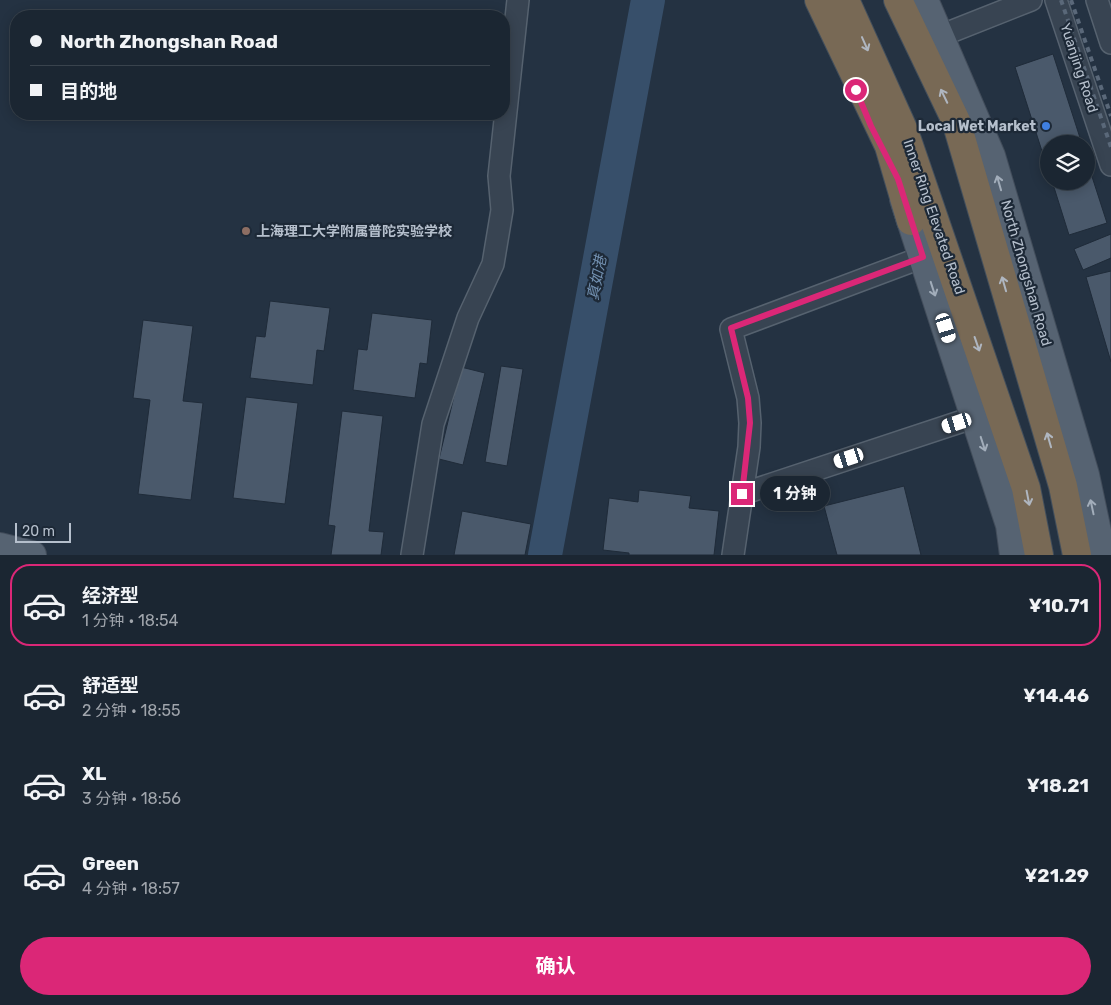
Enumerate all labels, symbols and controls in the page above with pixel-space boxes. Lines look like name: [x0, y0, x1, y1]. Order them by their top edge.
street label: Yuanjing Road: [1057, 21, 1101, 115]
text: North Zhongshan Road: [60, 30, 278, 53]
one-way arrow: [861, 36, 871, 51]
route start: [845, 79, 867, 101]
text: 目的地: [60, 80, 117, 103]
one-way arrow: [939, 89, 948, 104]
place label: Local Wet Market: [918, 118, 1036, 135]
marker: Local Wet Market: [1040, 120, 1052, 132]
map controls: [1040, 135, 1095, 190]
button: layers: [1040, 135, 1095, 190]
street label: Inner Ring Elevated Road: [899, 137, 969, 297]
one-way arrow: [994, 175, 1004, 191]
street label: North Zhongshan Road: [997, 198, 1055, 348]
place label: 上海理工大学附属普陀实验学校: [256, 223, 452, 240]
marker: 上海理工大学附属普陀实验学校: [240, 225, 252, 237]
water label: 真如港: [584, 252, 611, 302]
one-way arrow: [998, 276, 1008, 292]
one-way arrow: [929, 281, 939, 297]
car: [934, 311, 957, 345]
one-way arrow: [973, 336, 982, 351]
car: [940, 411, 973, 435]
one-way arrow: [1044, 432, 1054, 448]
one-way arrow: [979, 435, 988, 451]
car: [832, 446, 865, 470]
callout: 1 分钟: [760, 476, 830, 512]
route end: [731, 483, 753, 505]
text: 1 分钟: [773, 484, 817, 503]
one-way arrow: [1023, 490, 1033, 506]
one-way arrow: [1087, 500, 1096, 516]
scale bar: [15, 520, 71, 543]
text: 20 m: [22, 523, 55, 540]
icon: car: [22, 583, 67, 628]
text: 经济型: [82, 584, 139, 607]
text: ¥10.71: [1029, 594, 1089, 617]
text: 1 分钟 · 18:54: [82, 611, 178, 630]
icon: car: [22, 673, 67, 718]
text: 舒适型: [82, 674, 139, 697]
text: ¥14.46: [1023, 684, 1089, 707]
text: 2 分钟 · 18:55: [82, 701, 181, 720]
text: XL: [82, 762, 106, 785]
icon: car: [22, 763, 67, 808]
text: ¥18.21: [1026, 774, 1089, 797]
text: 3 分钟 · 18:56: [82, 789, 181, 808]
text: Green: [82, 852, 139, 875]
icon: car: [22, 853, 67, 898]
text: ¥21.29: [1024, 864, 1089, 887]
text: 4 分钟 · 18:57: [82, 879, 180, 898]
button: 确认: [20, 937, 1091, 995]

